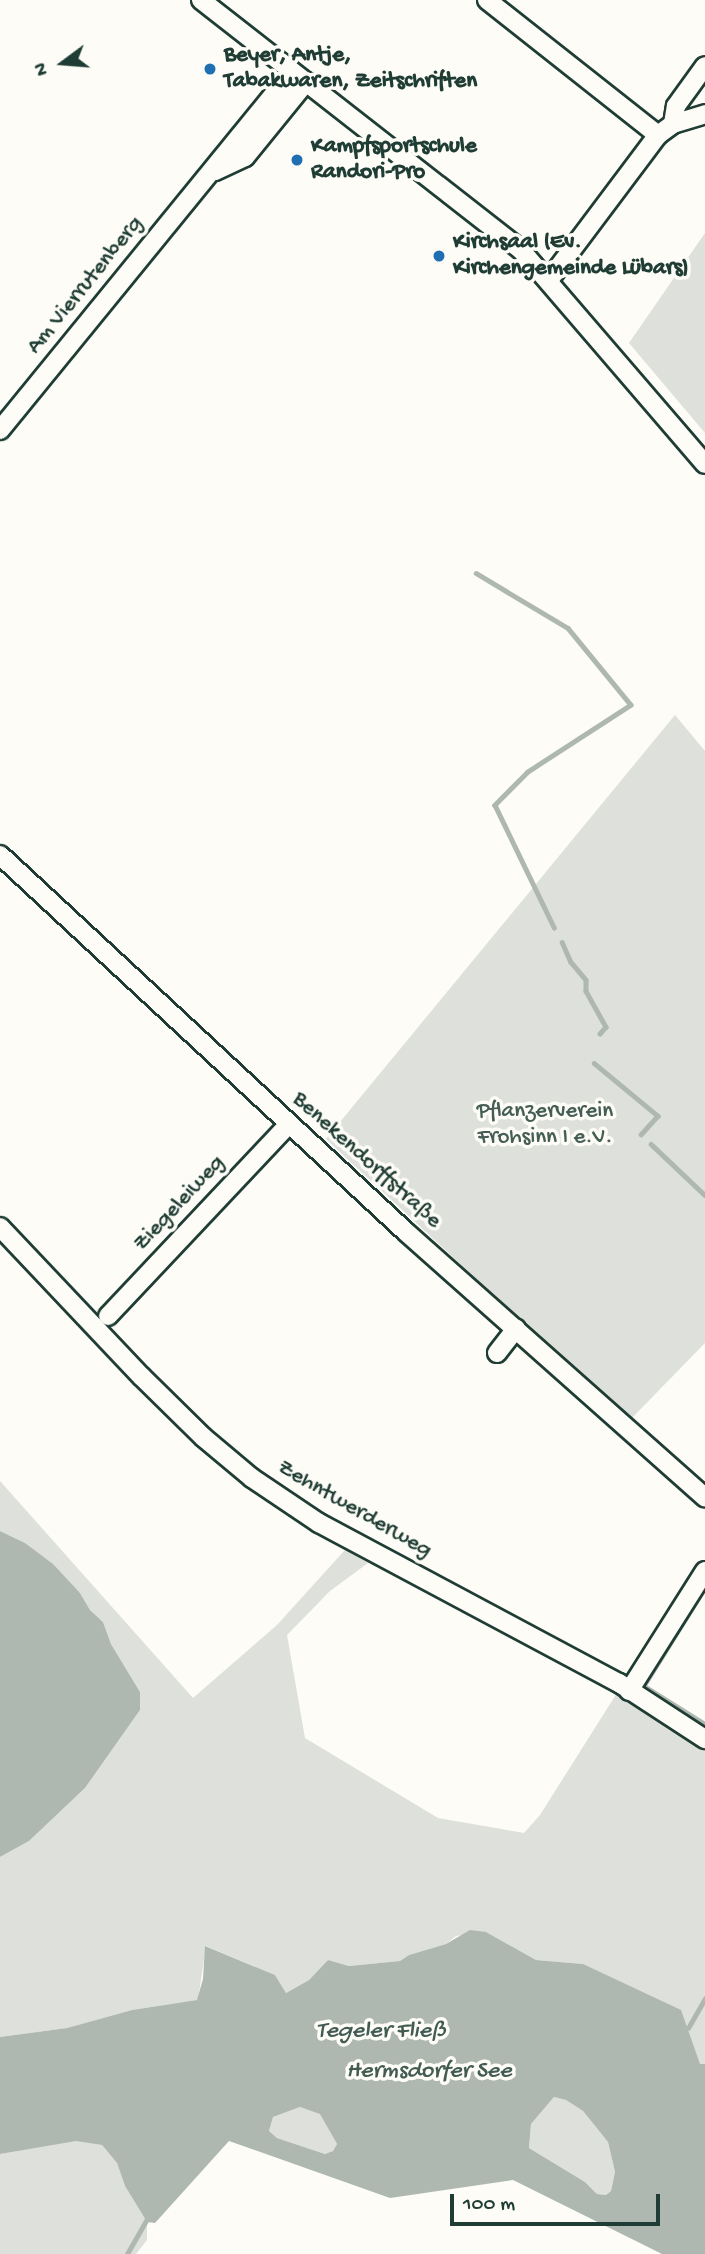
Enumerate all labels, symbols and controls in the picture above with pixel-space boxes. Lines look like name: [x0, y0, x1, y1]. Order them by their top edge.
north arrow: [28, 28, 98, 98]
place label: Beyer, Antje, Tabakwaren, Zeitschriften: [224, 42, 477, 96]
text: N: [30, 60, 55, 78]
marker: Beyer, Antje, Tabakwaren, Zeitschriften: [202, 61, 218, 77]
place label: Kampfsportschule Randori-Pro: [311, 133, 477, 187]
marker: Kampfsportschule Randori-Pro: [289, 152, 305, 168]
street label: Am Vierrutenberg: [22, 211, 150, 361]
place label: Kirchsaal (Ev. Kirchengemeinde Lübars): [453, 229, 689, 283]
marker: Kirchsaal (Ev. Kirchengemeinde Lübars): [431, 248, 447, 264]
street label: Benekendorffstraße: [286, 1087, 446, 1235]
park label: Pflanzerverein Frohsinn I e.V.: [477, 1098, 613, 1152]
street label: Ziegeleiweg: [129, 1150, 231, 1258]
street label: Zehntwerderweg: [272, 1455, 436, 1565]
water label: Tegeler Fließ: [316, 2018, 446, 2046]
water label: Hermsdorfer See: [346, 2058, 512, 2086]
scale bar: [453, 2180, 663, 2224]
text: 100 m: [463, 2193, 515, 2218]

